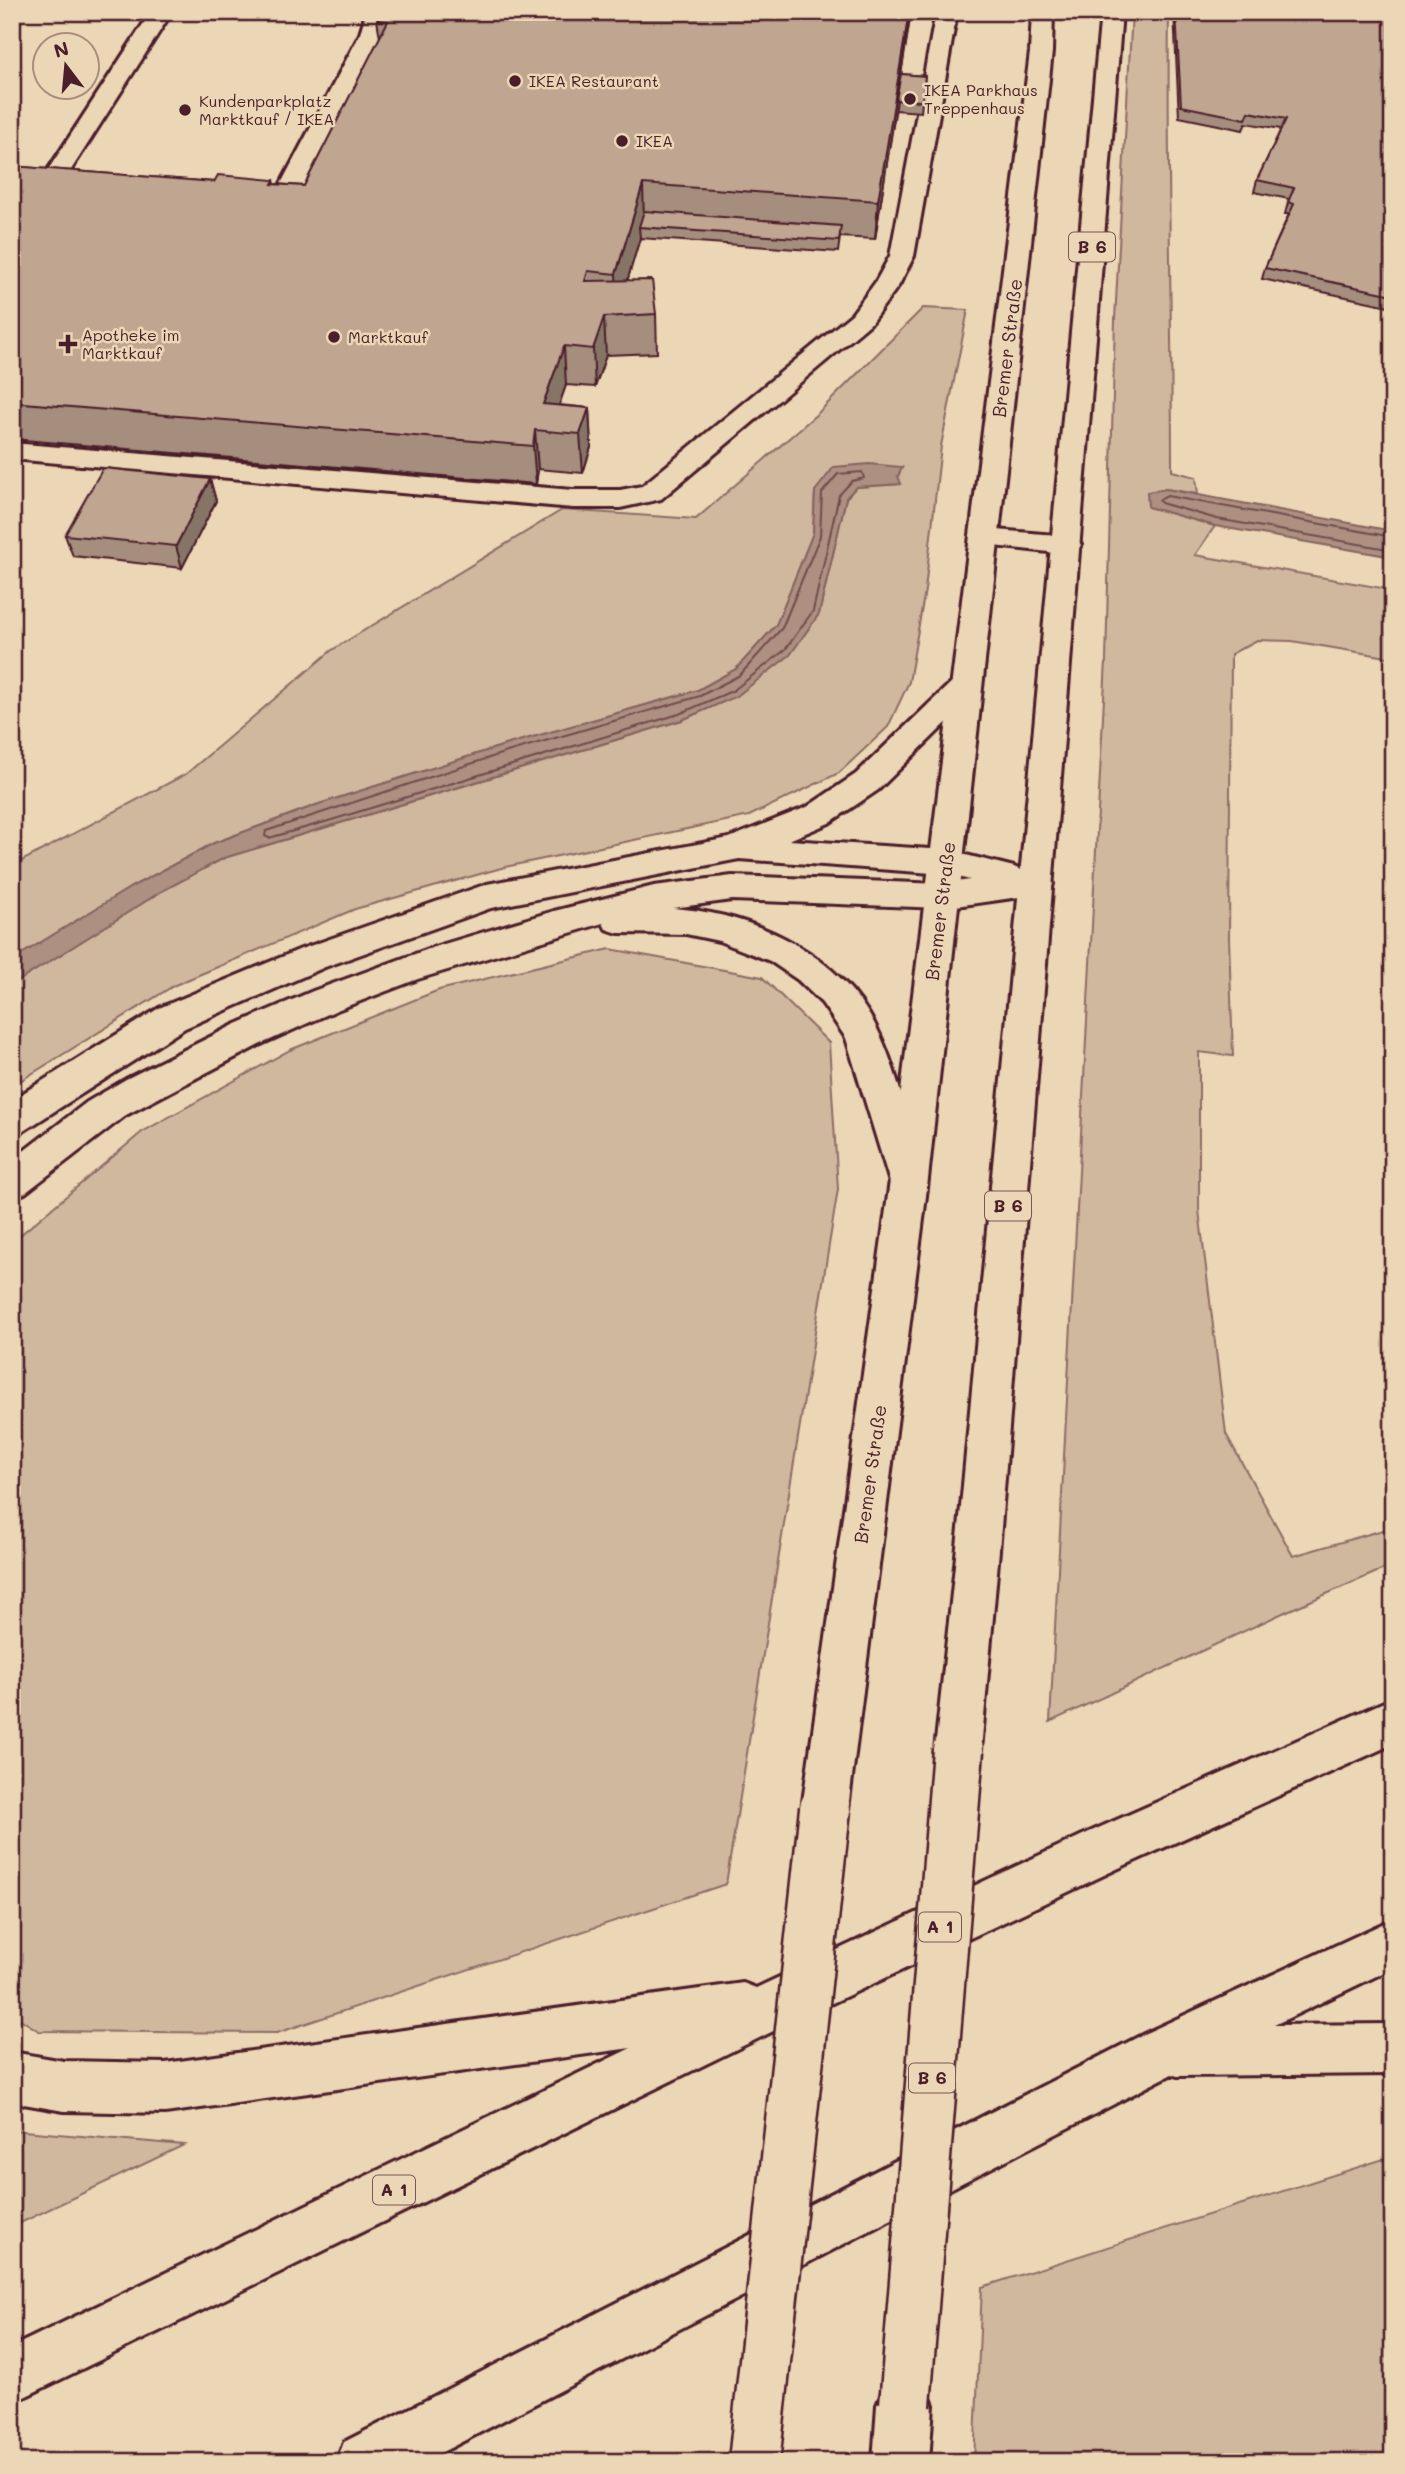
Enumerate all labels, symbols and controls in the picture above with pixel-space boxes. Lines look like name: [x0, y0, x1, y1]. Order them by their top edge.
north arrow: [32, 32, 102, 102]
text: N: [51, 35, 72, 63]
place label: IKEA Restaurant: [529, 70, 659, 91]
marker: IKEA Restaurant: [507, 73, 523, 89]
place label: IKEA Parkhaus Treppenhaus: [924, 79, 1038, 118]
place label: Kundenparkplatz Marktkauf / IKEA: [199, 90, 334, 129]
marker: IKEA Parkhaus Treppenhaus: [902, 91, 918, 107]
marker: Kundenparkplatz Marktkauf / IKEA: [177, 102, 193, 118]
place label: IKEA: [636, 130, 673, 151]
marker: IKEA: [614, 133, 630, 149]
road number: B 6: [1069, 232, 1115, 262]
street label: Bremer Straße: [986, 277, 1027, 419]
place label: Apotheke im Marktkauf: [82, 324, 180, 363]
place label: Marktkauf: [348, 326, 429, 347]
marker: Marktkauf: [326, 329, 342, 345]
marker: Apotheke im Marktkauf: [60, 336, 76, 352]
street label: Bremer Straße: [919, 840, 960, 982]
road number: B 6: [985, 1191, 1031, 1220]
street label: Bremer Straße: [847, 1403, 892, 1545]
road number: A 1: [919, 1912, 961, 1941]
road number: B 6: [909, 2064, 955, 2092]
road number: A 1: [373, 2176, 415, 2204]

